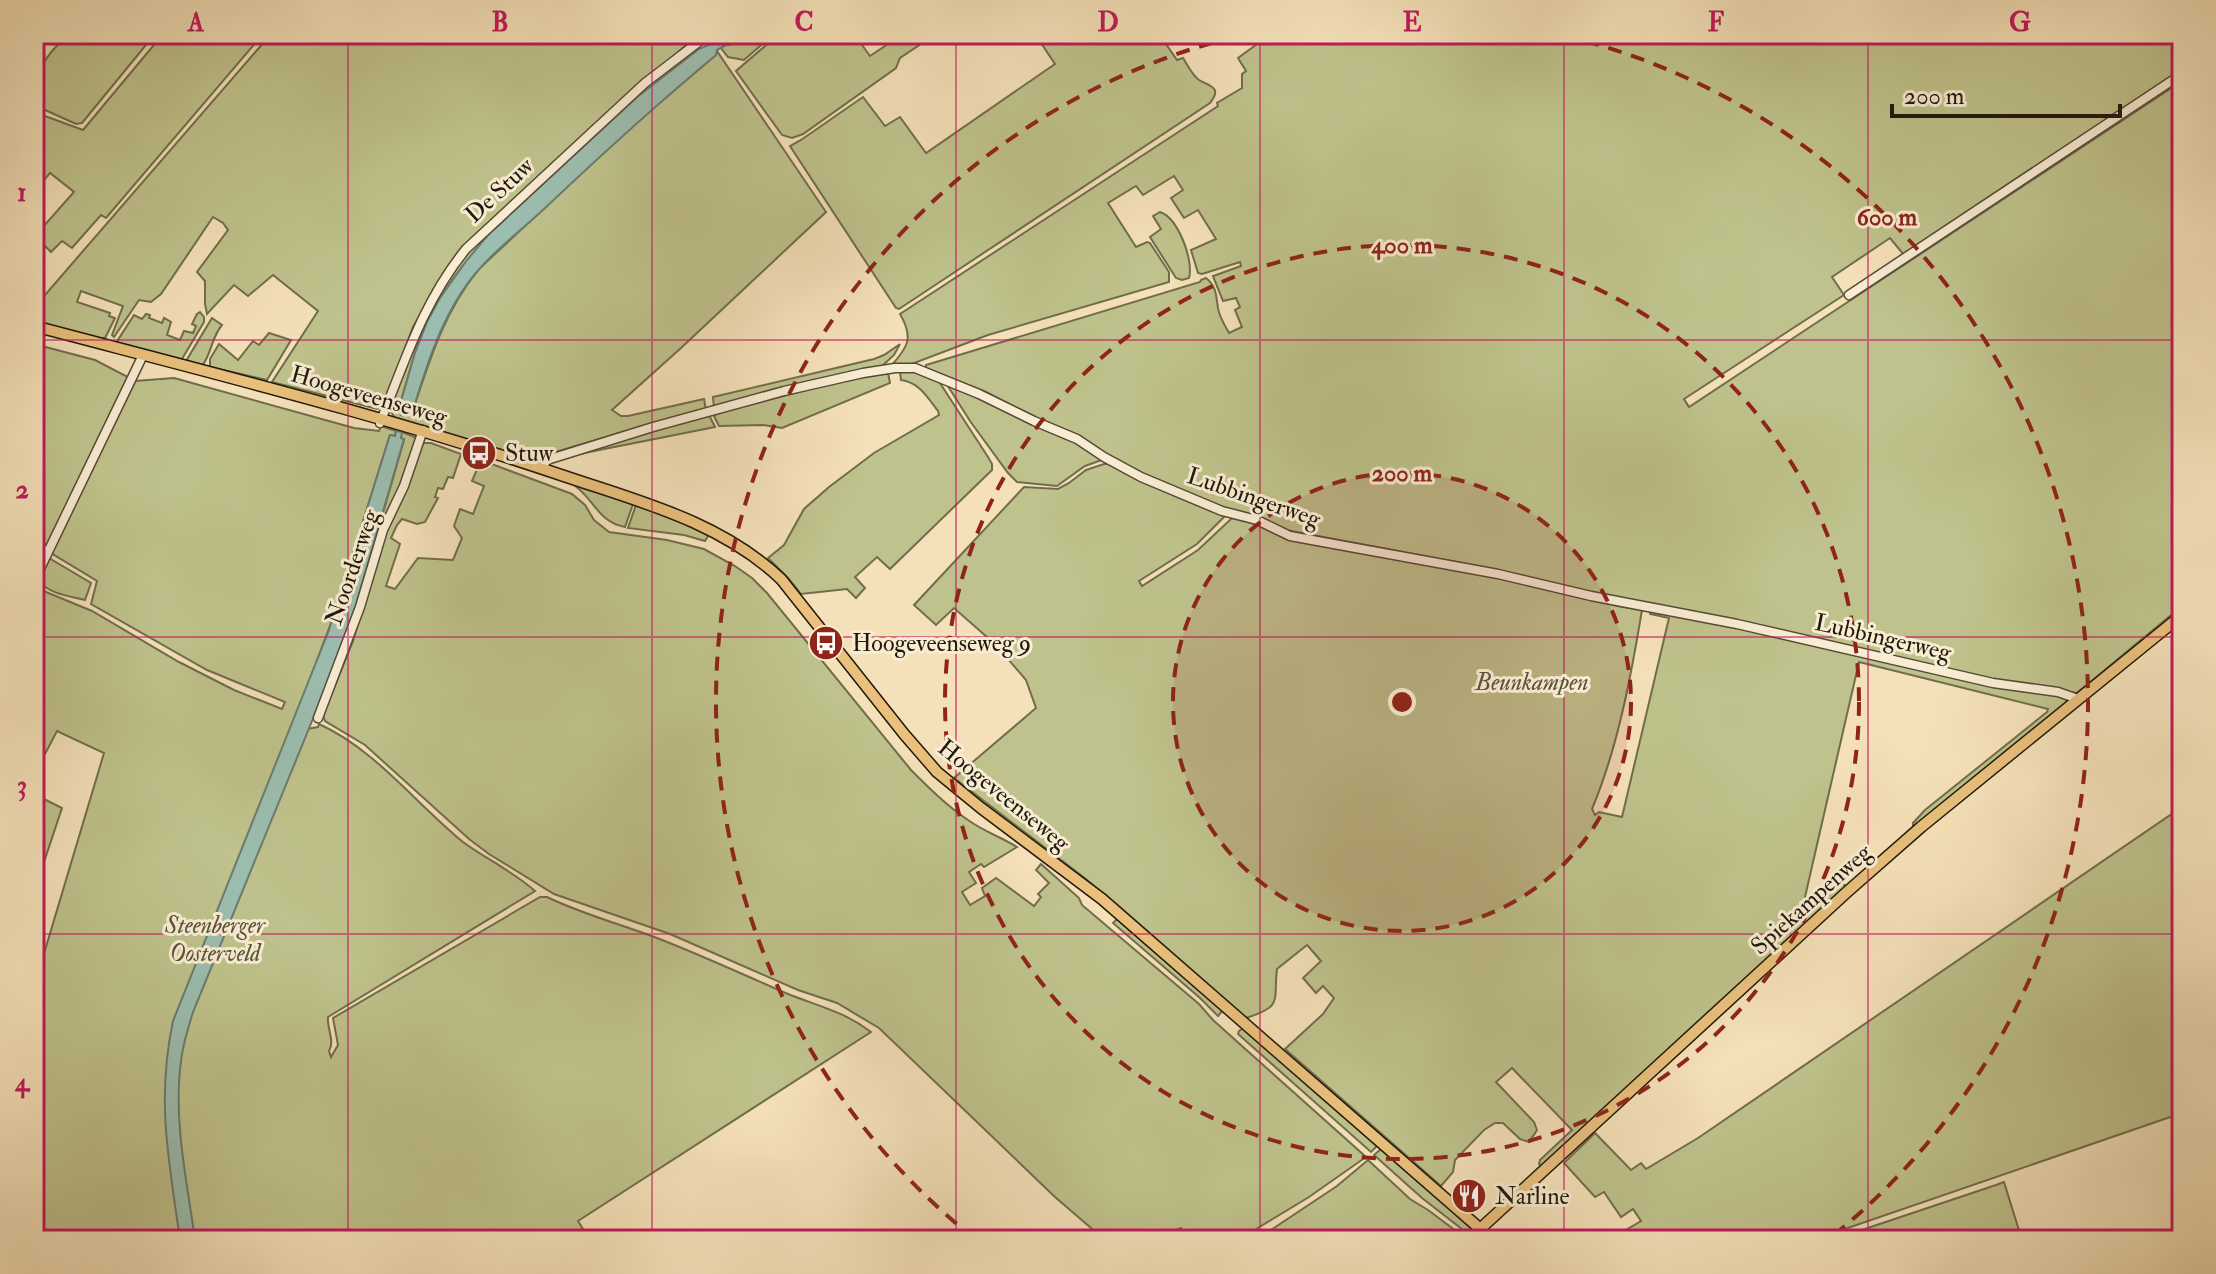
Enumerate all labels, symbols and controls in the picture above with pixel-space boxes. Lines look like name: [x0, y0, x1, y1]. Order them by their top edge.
text: A: [187, 7, 205, 39]
text: B: [491, 7, 509, 39]
text: C: [794, 7, 814, 39]
text: D: [1097, 7, 1119, 39]
text: E: [1403, 7, 1422, 39]
text: F: [1708, 7, 1725, 39]
text: G: [2009, 7, 2031, 39]
scale bar: [1892, 68, 2120, 118]
text: 200 m: [1904, 81, 1965, 112]
street label: De Stuw: [458, 150, 541, 230]
text: 1: [17, 177, 27, 209]
text: 600 m: [1857, 202, 1918, 233]
text: 400 m: [1370, 230, 1433, 261]
street label: Hoogeveenseweg: [287, 358, 452, 433]
bus stop icon: Stuw: [460, 434, 498, 472]
place label: Stuw: [505, 438, 554, 469]
text: 200 m: [1372, 458, 1433, 489]
street label: Lubbingerweg: [1183, 460, 1326, 535]
text: 2: [15, 474, 29, 506]
street label: Noorderweg: [318, 504, 387, 629]
street label: Lubbingerweg: [1812, 607, 1955, 669]
bus stop icon: Hoogeveenseweg 9: [807, 624, 845, 662]
place label: Hoogeveenseweg 9: [852, 628, 1031, 659]
park label: Beunkampen: [1474, 667, 1589, 698]
centre of rings: [1388, 688, 1416, 716]
street label: Hoogeveenseweg: [931, 732, 1077, 859]
text: 3: [17, 770, 27, 802]
street label: Spiekampenweg: [1744, 836, 1879, 962]
park label: Steenberger Oosterveld: [164, 910, 266, 969]
text: 4: [14, 1067, 31, 1099]
restaurant icon: Narline: [1450, 1177, 1488, 1215]
place label: Narline: [1495, 1181, 1570, 1212]

